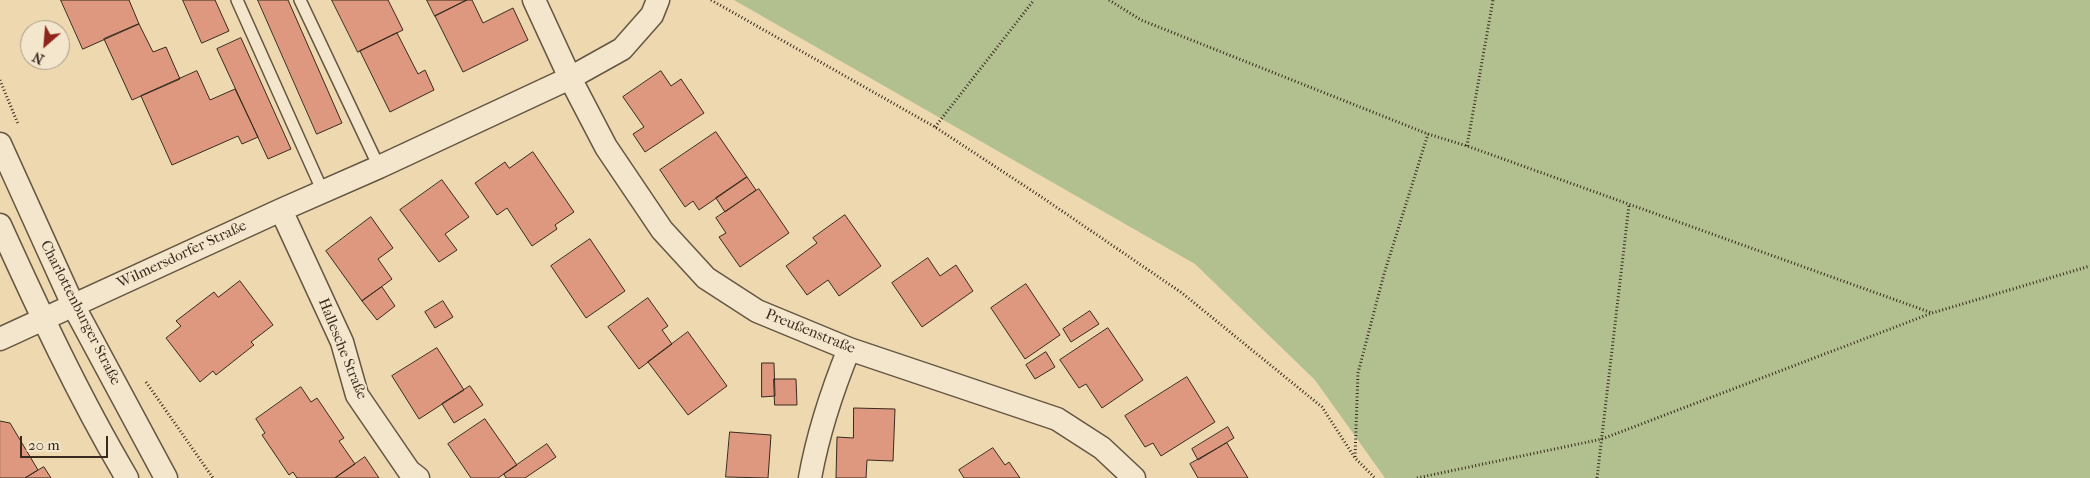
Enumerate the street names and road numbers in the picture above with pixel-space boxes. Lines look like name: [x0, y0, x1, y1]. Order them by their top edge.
street label: Wilmersdorfer Straße: [114, 217, 250, 293]
street label: Charlottenburger Straße: [36, 238, 124, 388]
street label: Hallesche Straße: [314, 296, 370, 402]
street label: Preußenstraße: [762, 306, 858, 358]

